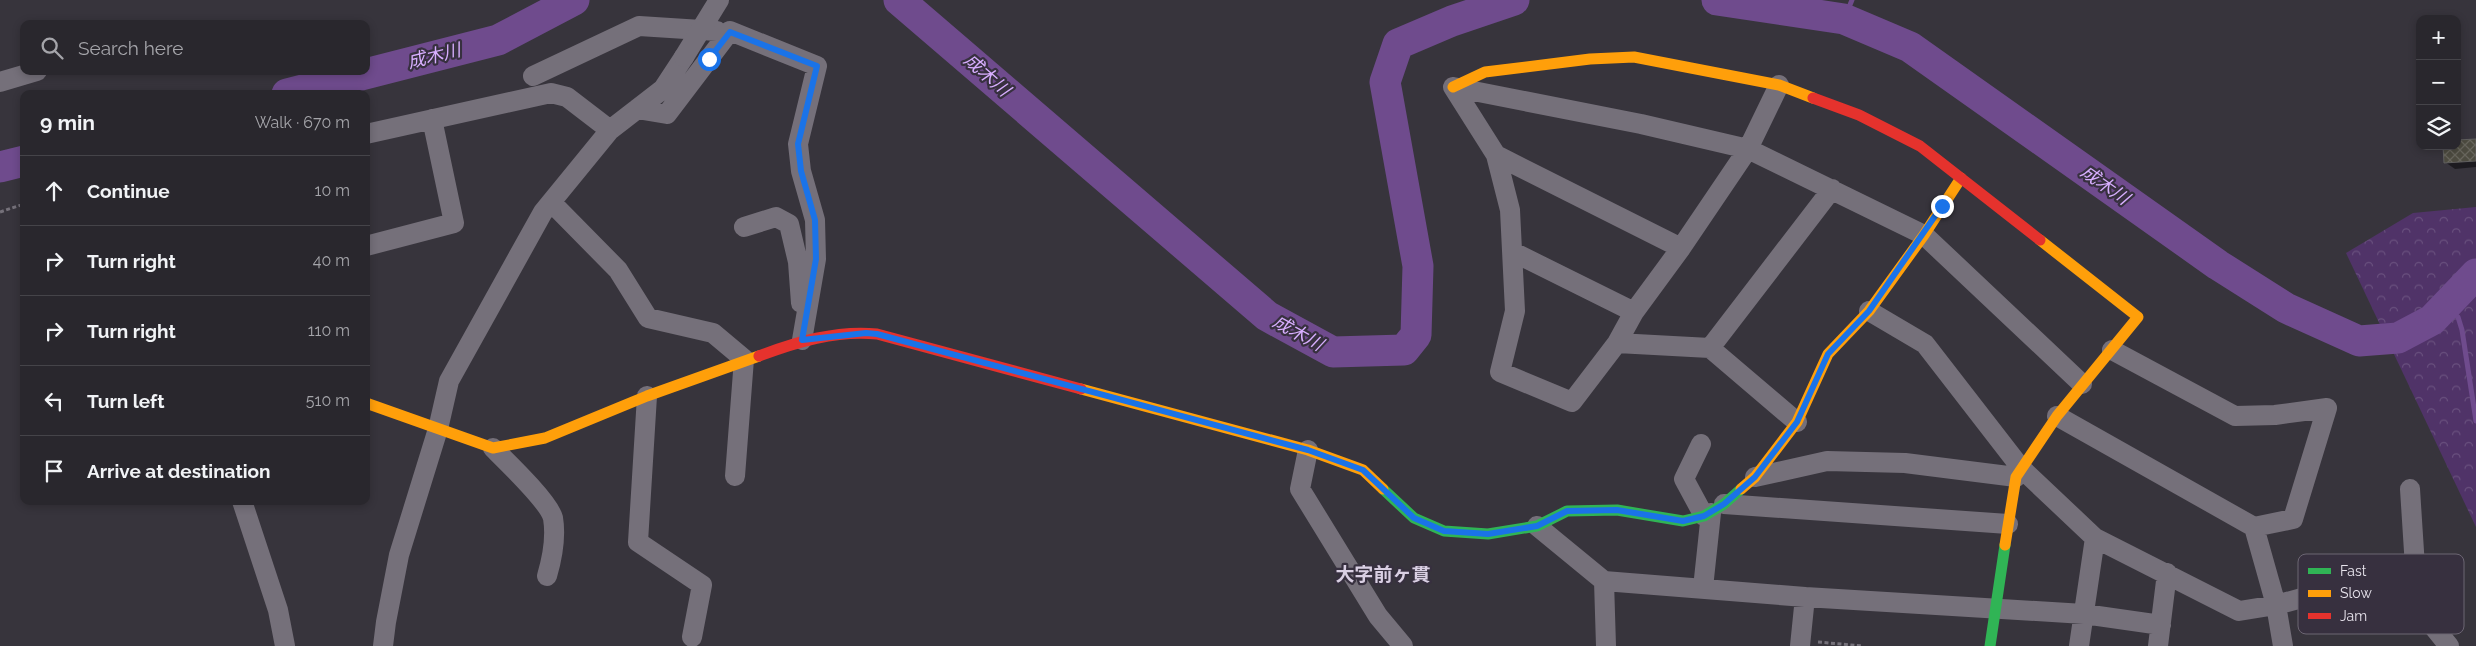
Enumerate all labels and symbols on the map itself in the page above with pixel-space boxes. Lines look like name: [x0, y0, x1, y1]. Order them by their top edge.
water label: 成木川: [405, 38, 465, 72]
route start: [698, 48, 721, 71]
water label: 成木川: [960, 49, 1016, 102]
water label: 成木川: [2077, 161, 2135, 210]
route end: [1931, 195, 1954, 218]
water label: 成木川: [1270, 310, 1329, 356]
legend: [2298, 554, 2464, 634]
district label: 大字前ヶ貫: [1335, 563, 1431, 585]
text: Fast: [2340, 563, 2367, 579]
text: Slow: [2340, 585, 2372, 601]
text: Jam: [2340, 608, 2367, 624]

